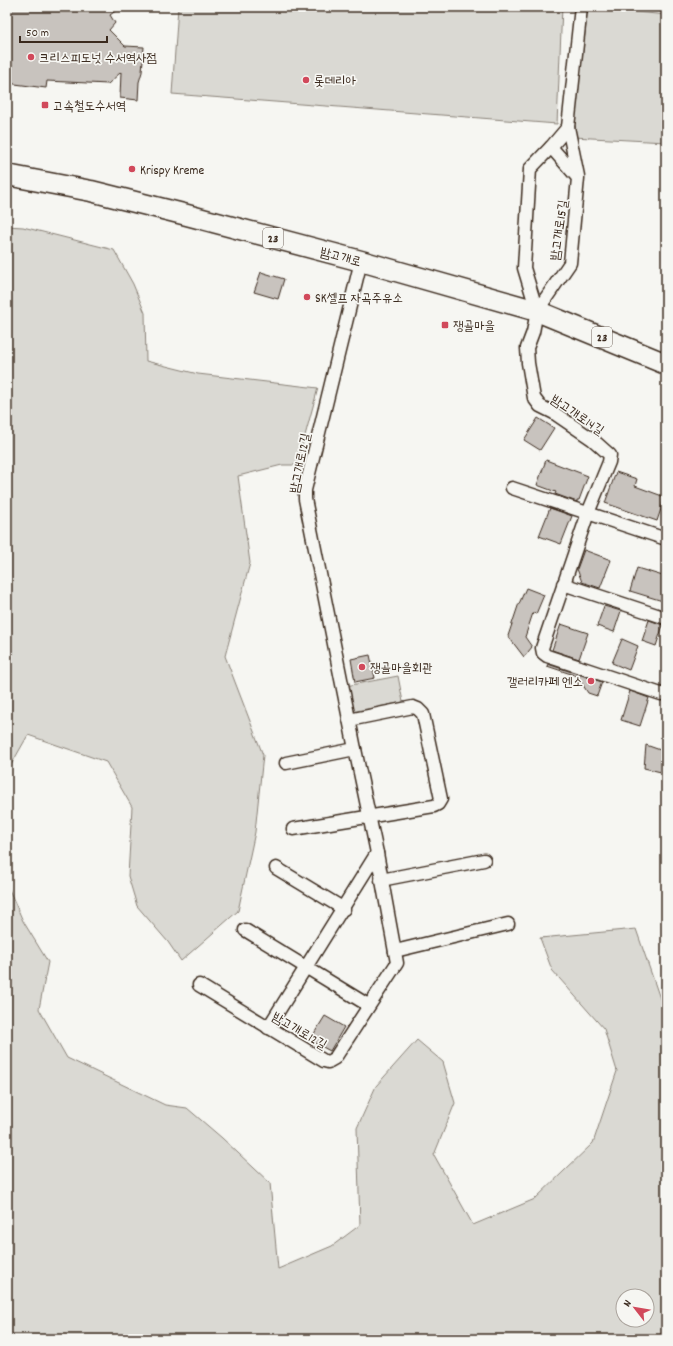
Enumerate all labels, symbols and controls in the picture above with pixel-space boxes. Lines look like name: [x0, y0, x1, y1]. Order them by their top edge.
scale bar: [20, 18, 107, 44]
text: 50 m: [26, 25, 49, 42]
place label: 크리스피도넛 수서역사점: [39, 50, 157, 69]
marker: 크리스피도넛 수서역사점: [26, 52, 36, 62]
place label: 롯데리아: [314, 73, 356, 92]
marker: 롯데리아: [301, 75, 311, 85]
place label: 고속철도수서역: [53, 98, 126, 117]
marker: 고속철도수서역: [40, 100, 50, 110]
place label: Krispy Kreme: [140, 162, 204, 181]
marker: Krispy Kreme: [127, 164, 137, 174]
street label: 밤고개로15길: [547, 199, 574, 262]
road number: 23: [263, 228, 283, 248]
street label: 밤고개로: [318, 244, 363, 273]
place label: SK셀프 자곡주유소: [315, 290, 403, 309]
marker: SK셀프 자곡주유소: [302, 292, 312, 302]
place label: 쟁골마을: [453, 318, 495, 337]
marker: 쟁골마을: [440, 320, 450, 330]
road number: 23: [592, 327, 612, 347]
street label: 밤고개로14길: [546, 391, 607, 441]
street label: 밤고개로12길: [286, 432, 317, 495]
place label: 쟁골마을회관: [370, 660, 433, 679]
marker: 쟁골마을회관: [357, 662, 367, 672]
place label: 갤러리카페 엔소: [507, 674, 583, 693]
marker: 갤러리카페 엔소: [586, 676, 596, 686]
street label: 밤고개로12길: [268, 1009, 330, 1056]
north arrow: [615, 1288, 655, 1328]
text: N: [620, 1297, 637, 1310]

